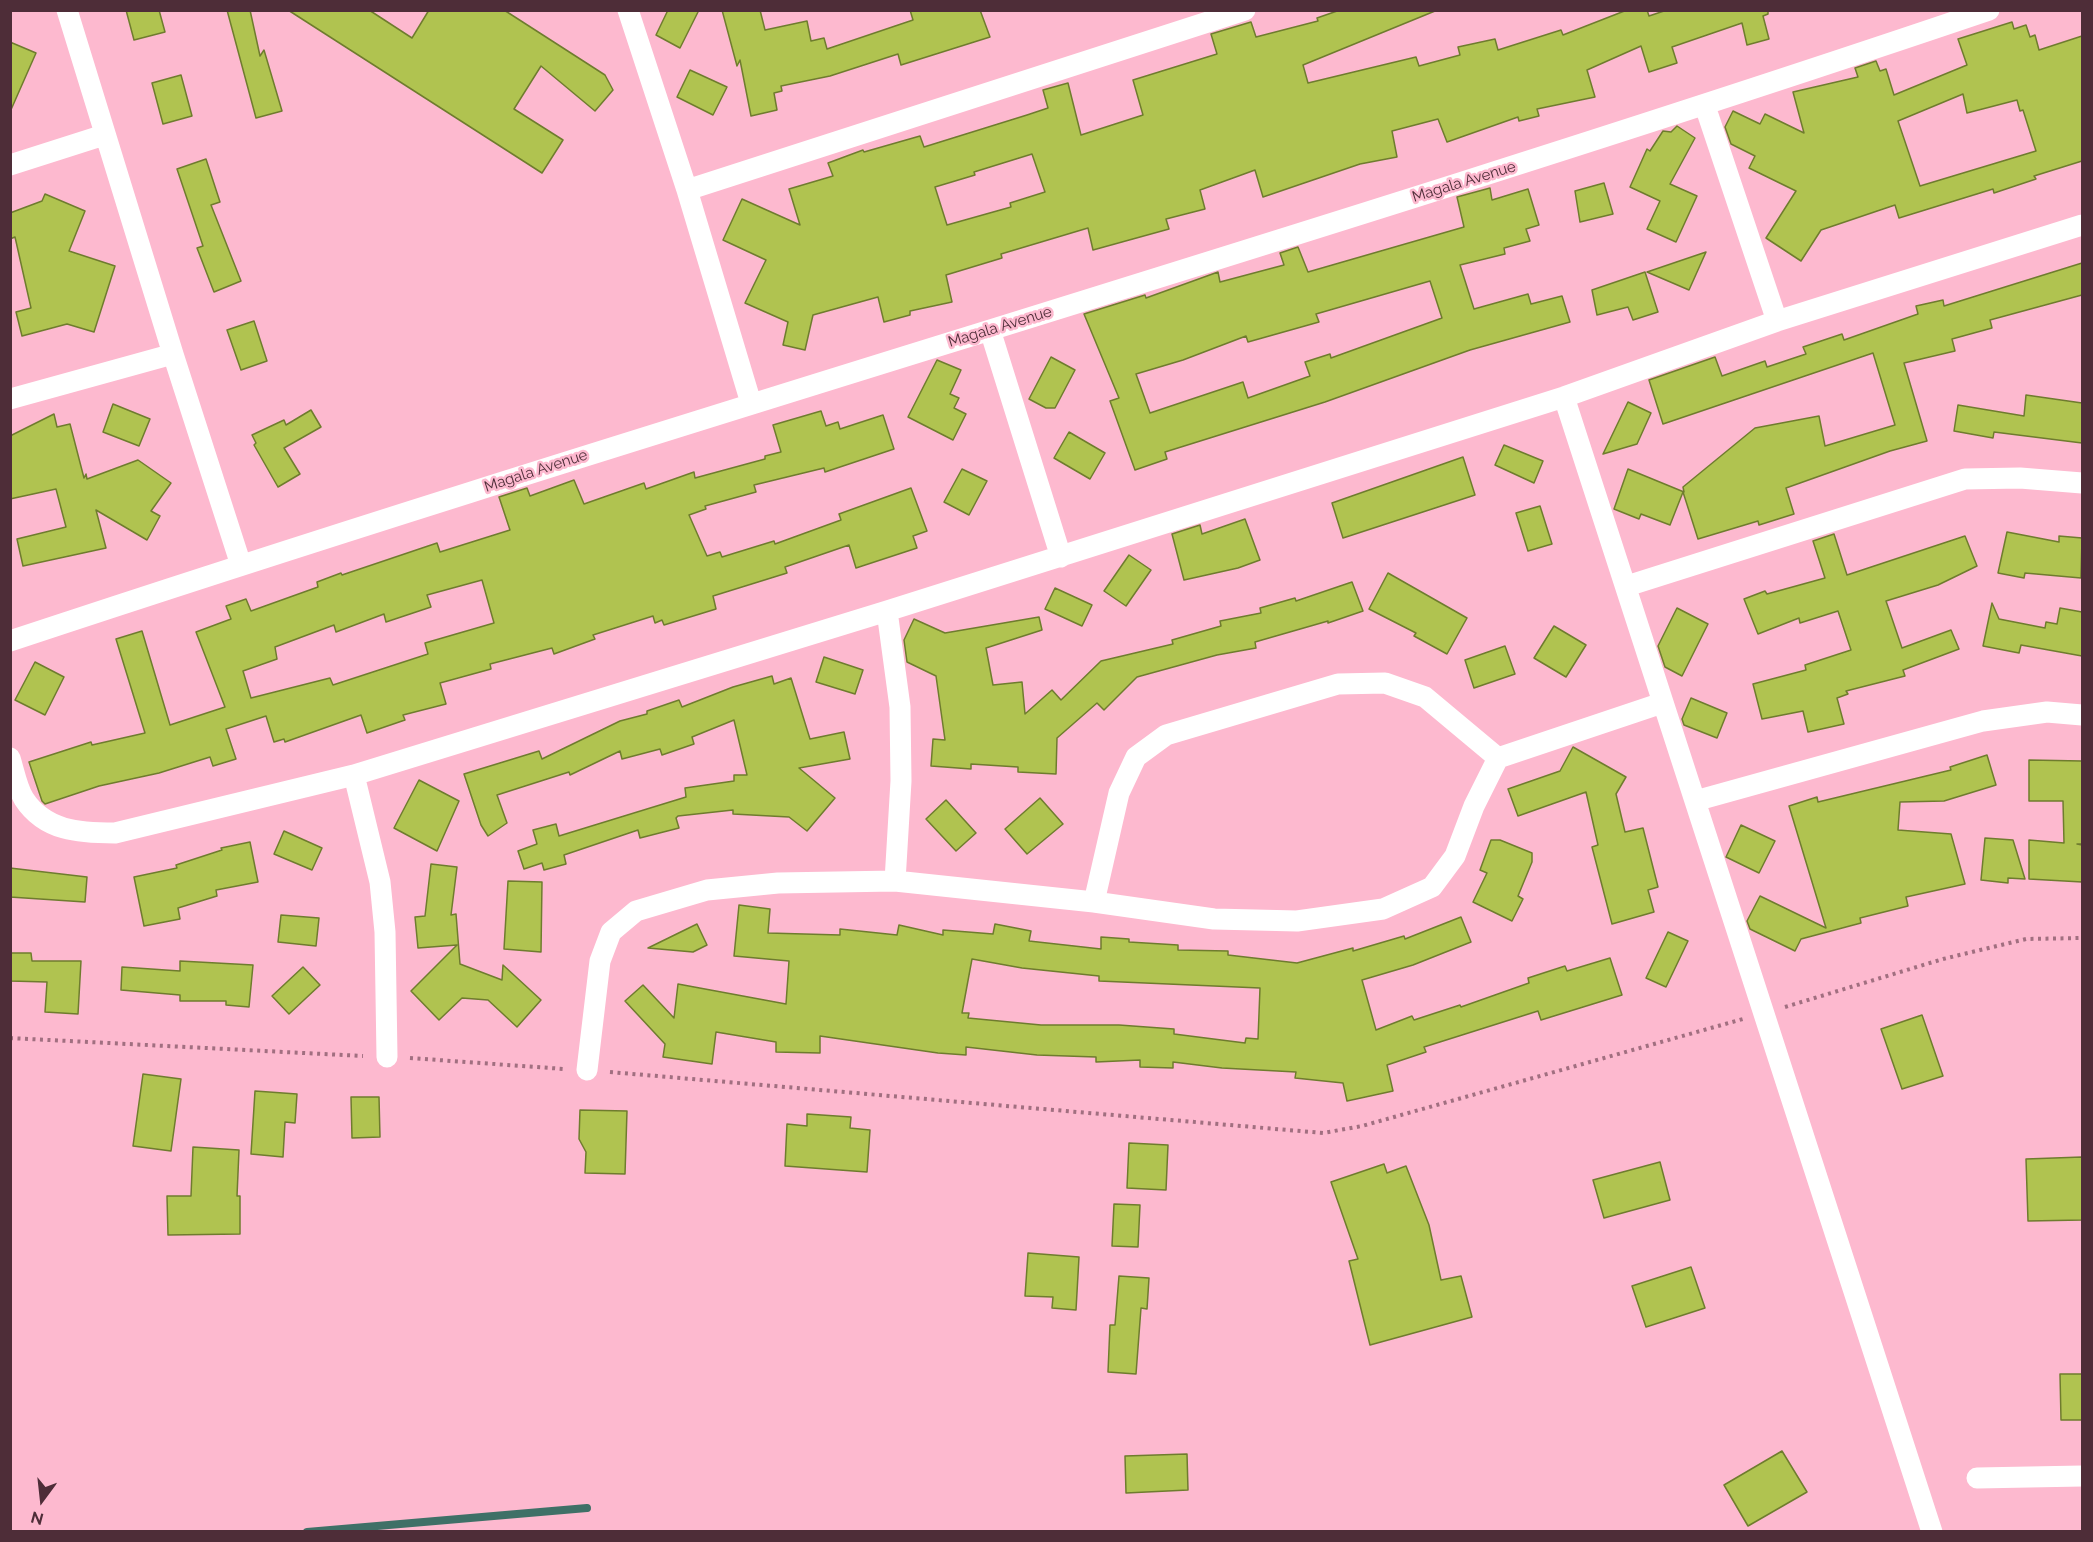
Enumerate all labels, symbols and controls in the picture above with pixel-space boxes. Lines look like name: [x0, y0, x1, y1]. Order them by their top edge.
street label: Magala Avenue: [1410, 158, 1518, 206]
street label: Magala Avenue: [946, 303, 1054, 351]
street label: Magala Avenue: [482, 446, 590, 496]
north arrow: [12, 1470, 72, 1530]
text: N: [29, 1507, 46, 1529]

